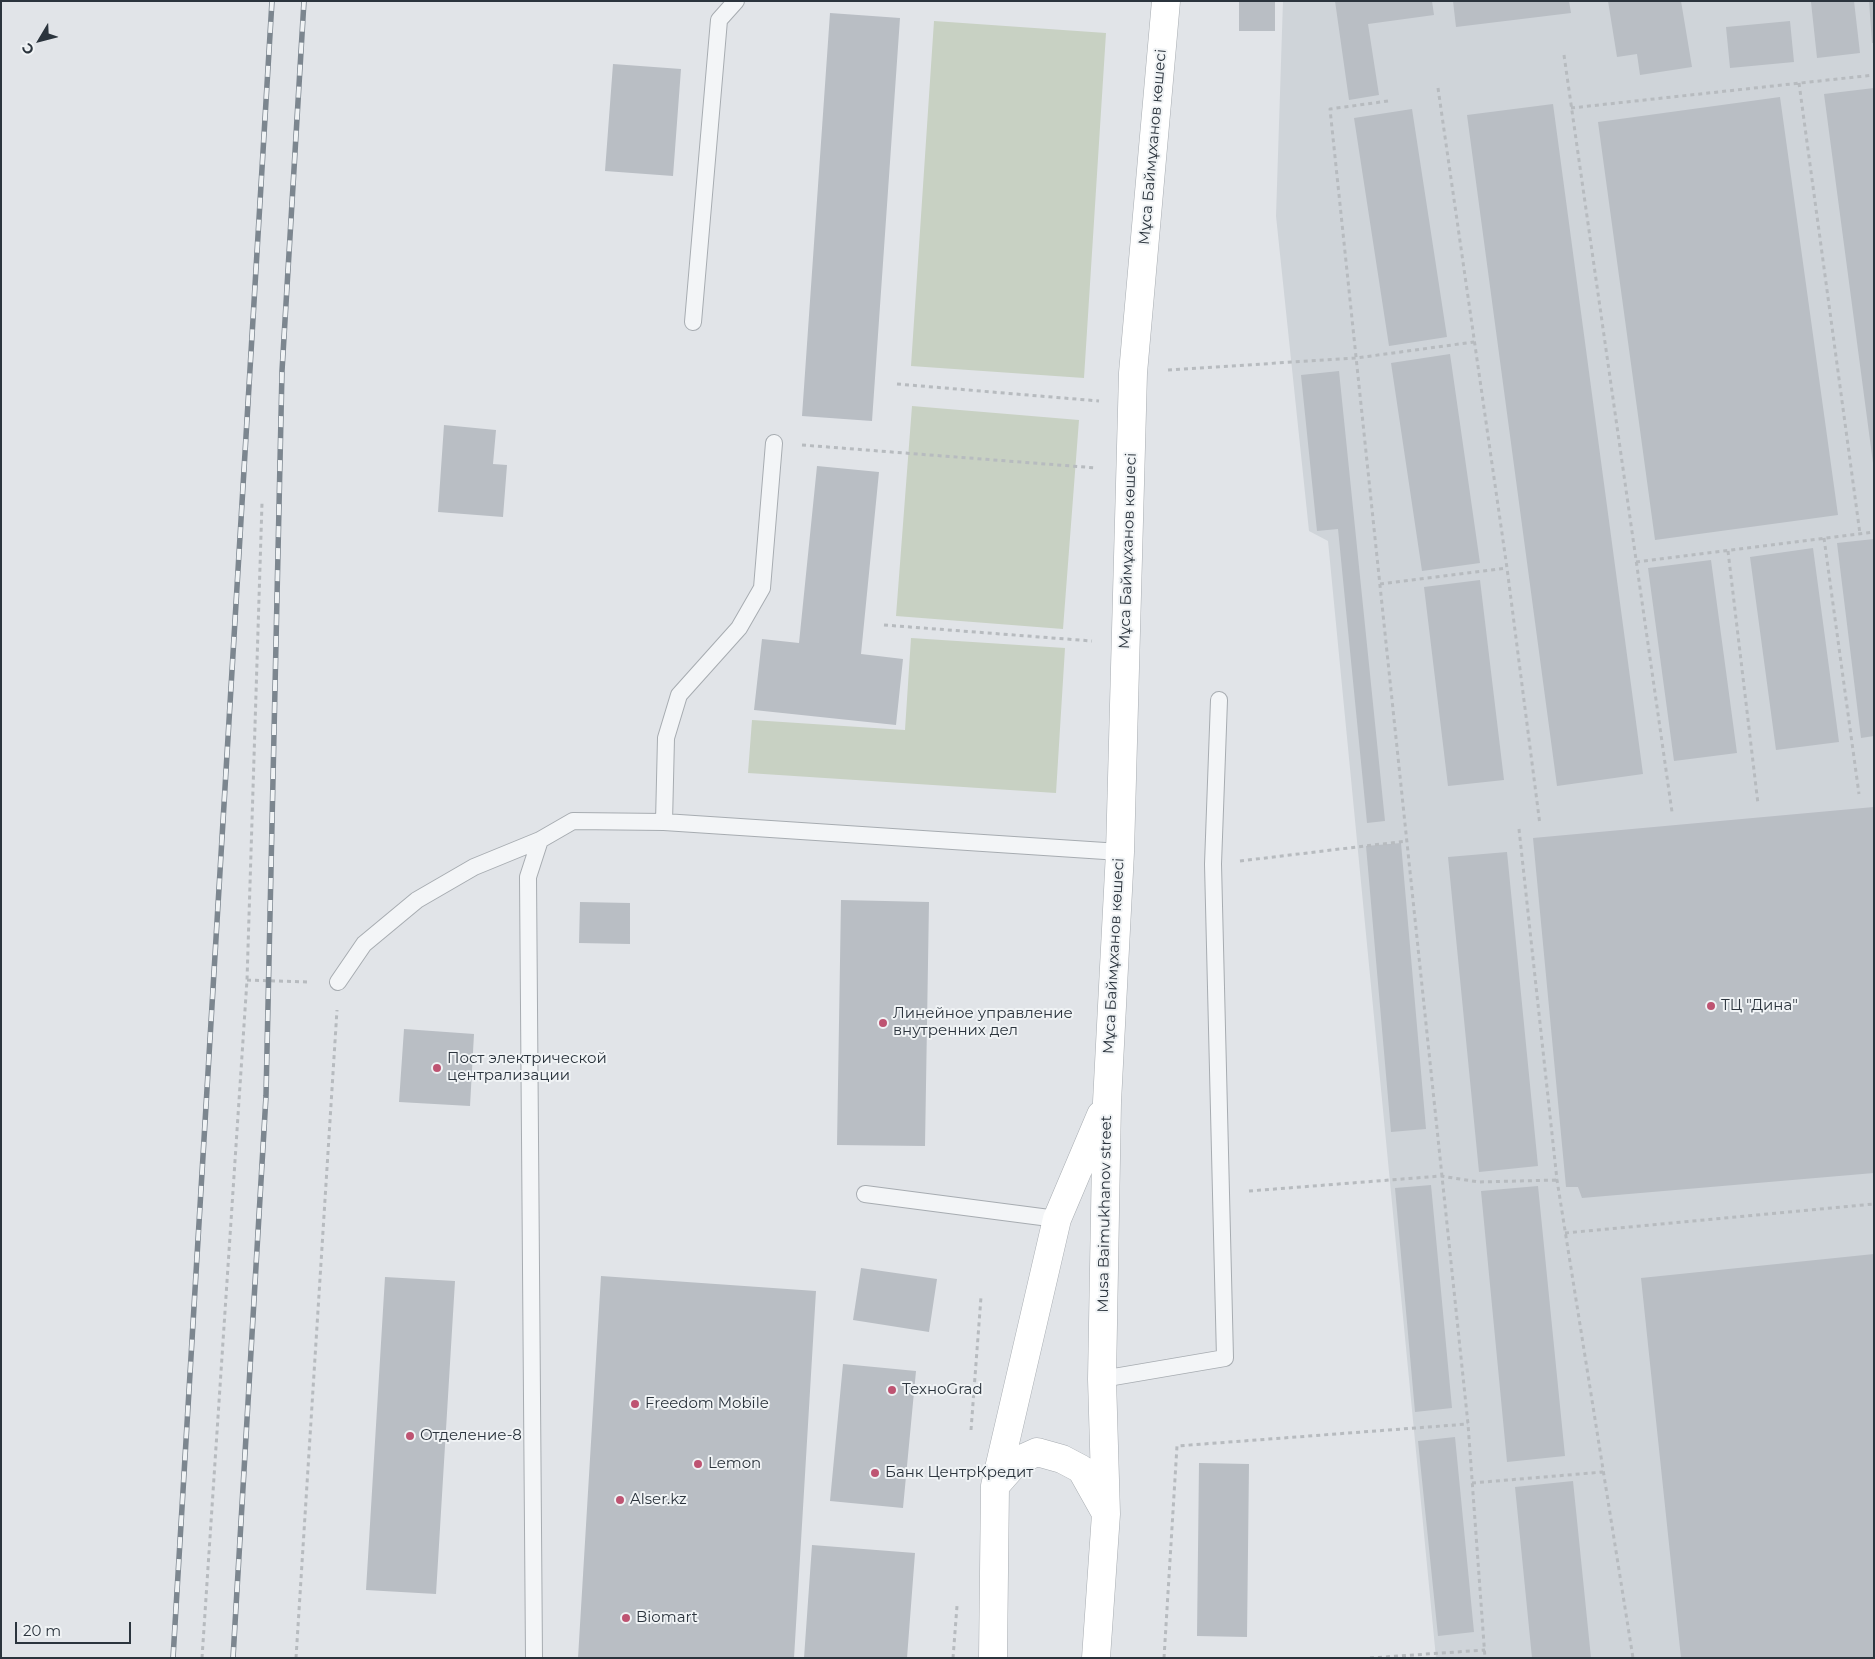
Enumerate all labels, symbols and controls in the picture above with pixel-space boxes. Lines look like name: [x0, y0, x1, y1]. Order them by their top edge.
north arrow: [15, 15, 65, 65]
text: С: [18, 40, 38, 59]
street label: Мұса Баймұханов көшесі: [1135, 48, 1171, 246]
street label: Мұса Баймұханов көшесі: [1116, 452, 1140, 650]
street label: Мұса Баймұханов көшесі: [1100, 857, 1128, 1055]
place label: ТЦ "Дина": [1721, 997, 1798, 1015]
marker: ТЦ "Дина": [1705, 1000, 1717, 1012]
place label: Линейное управление внутренних дел: [893, 1005, 1073, 1040]
marker: Линейное управление внутренних дел: [877, 1017, 889, 1029]
place label: Пост электрической централизации: [447, 1050, 607, 1085]
marker: Пост электрической централизации: [431, 1062, 443, 1074]
street label: Musa Baimukhanov street: [1094, 1115, 1116, 1313]
place label: ТехноGrad: [902, 1381, 983, 1399]
marker: ТехноGrad: [886, 1384, 898, 1396]
place label: Freedom Mobile: [645, 1395, 769, 1413]
marker: Freedom Mobile: [629, 1398, 641, 1410]
place label: Отделение-8: [420, 1427, 522, 1445]
marker: Отделение-8: [404, 1430, 416, 1442]
place label: Lemon: [708, 1455, 761, 1473]
marker: Lemon: [692, 1458, 704, 1470]
place label: Банк ЦентрКредит: [885, 1464, 1033, 1482]
marker: Банк ЦентрКредит: [869, 1467, 881, 1479]
place label: Alser.kz: [630, 1491, 687, 1509]
marker: Alser.kz: [614, 1494, 626, 1506]
place label: Biomart: [636, 1609, 698, 1627]
scale bar: [18, 1612, 134, 1644]
marker: Biomart: [620, 1612, 632, 1624]
text: 20 m: [23, 1621, 61, 1640]

